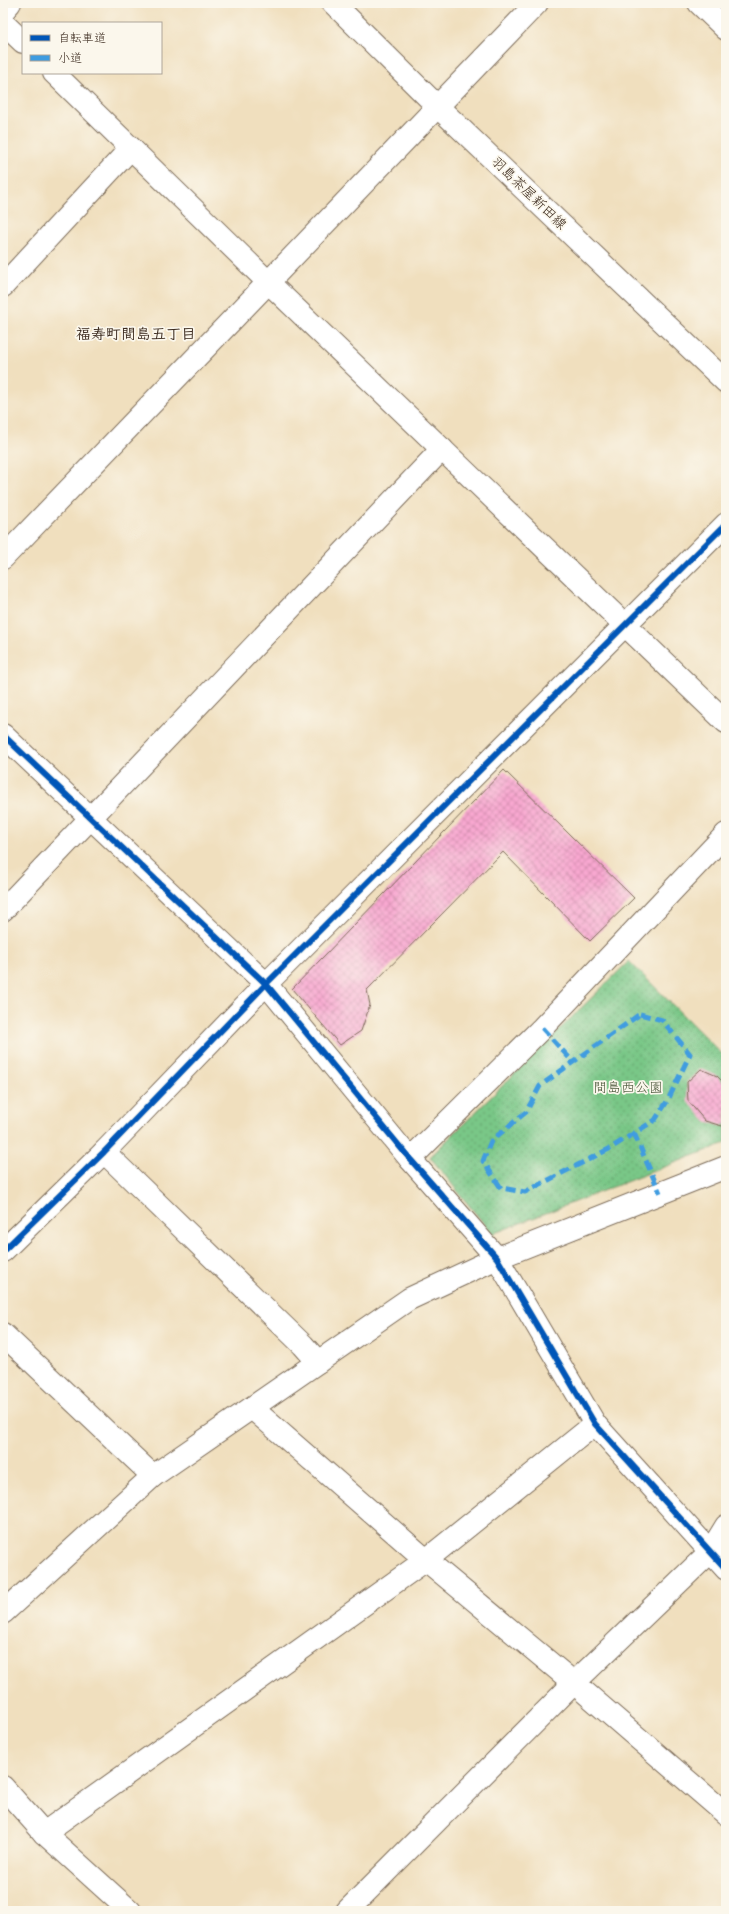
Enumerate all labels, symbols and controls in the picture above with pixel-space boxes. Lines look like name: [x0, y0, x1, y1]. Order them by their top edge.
legend: [22, 22, 162, 74]
text: 自転車道: [58, 31, 106, 46]
text: 小道: [58, 51, 82, 66]
street label: 羽島茶屋新田線: [488, 153, 570, 233]
district label: 福寿町間島五丁目: [76, 325, 196, 344]
park label: 間島西公園: [593, 1079, 663, 1096]

